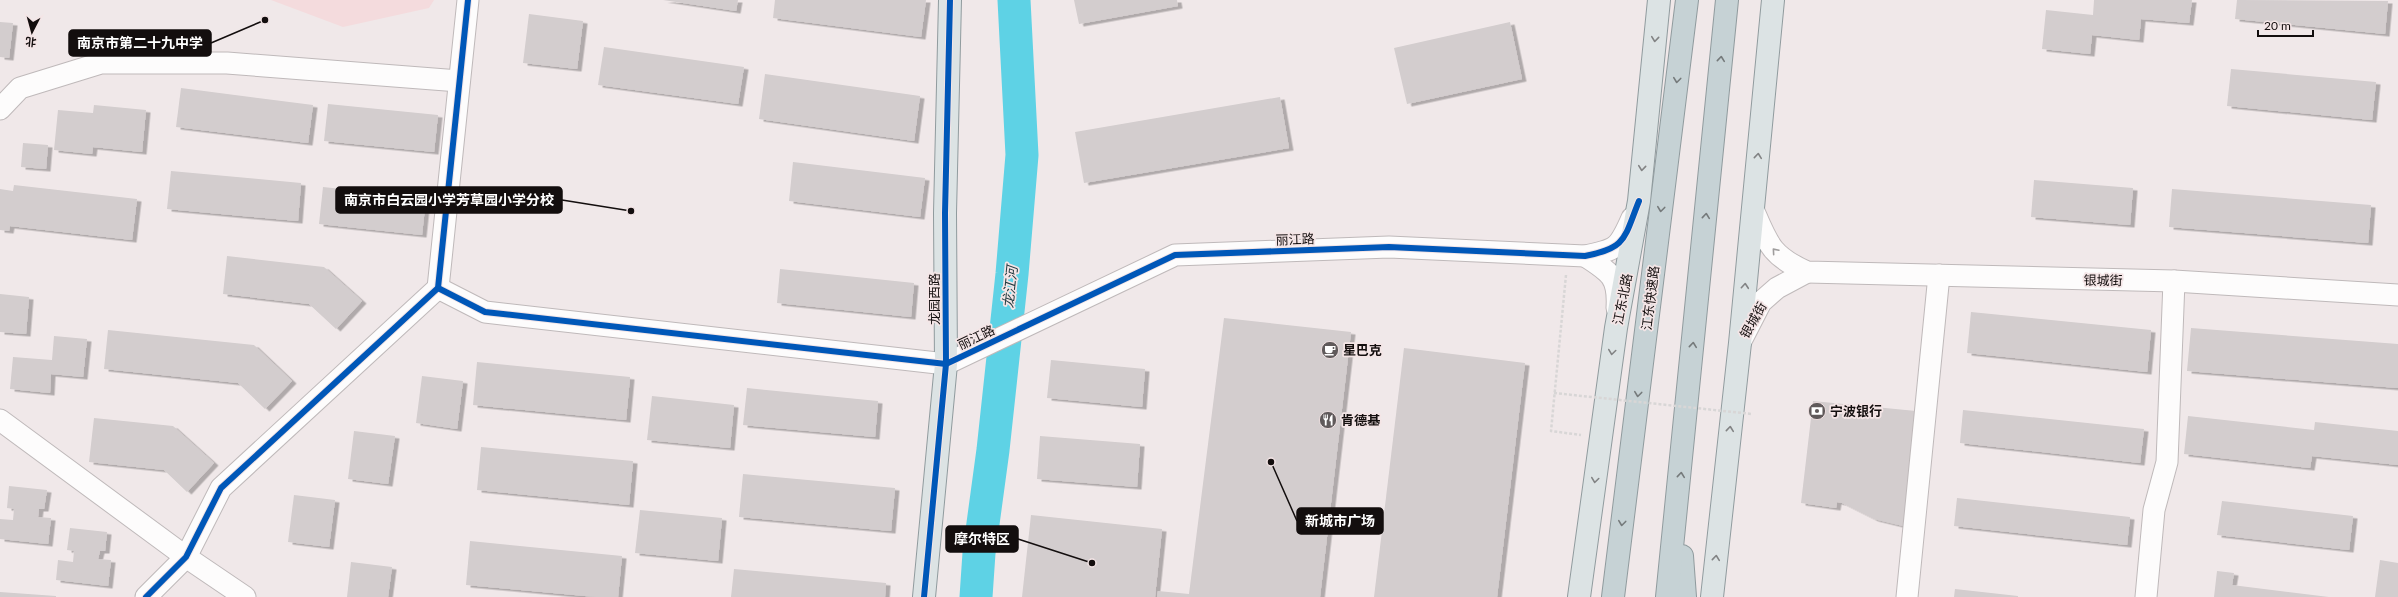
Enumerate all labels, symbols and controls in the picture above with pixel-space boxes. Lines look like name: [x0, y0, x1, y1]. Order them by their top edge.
north arrow: [12, 12, 52, 52]
scale bar: [2258, 12, 2313, 38]
text: 20 m: [2264, 18, 2291, 33]
callout: 南京市第二十九中学: [69, 30, 211, 56]
text: 南京市第二十九中学: [77, 34, 203, 51]
text: 北: [25, 35, 37, 49]
one-way arrow: [1651, 36, 1660, 42]
one-way arrow: [1717, 56, 1726, 62]
one-way arrow: [1673, 77, 1682, 83]
one-way arrow: [1753, 153, 1762, 159]
one-way arrow: [1638, 165, 1647, 171]
callout: 南京市白云园小学芳草园小学分校: [336, 187, 562, 213]
text: 南京市白云园小学芳草园小学分校: [344, 191, 554, 208]
one-way arrow: [1657, 206, 1666, 212]
one-way arrow: [1701, 213, 1710, 219]
street label: 丽江路: [1275, 230, 1315, 248]
one-way arrow: [1773, 248, 1780, 256]
water label: 龙江河: [999, 262, 1020, 309]
street label: 江东快速路: [1638, 265, 1662, 331]
street label: 江东北路: [1609, 272, 1635, 326]
street label: 银城街: [2083, 272, 2123, 288]
street label: 龙园西路: [926, 273, 942, 325]
one-way arrow: [1741, 283, 1750, 289]
street label: 银城街: [1736, 299, 1770, 341]
street label: 丽江路: [955, 322, 997, 352]
cafe icon: 星巴克: [1320, 340, 1340, 360]
place label: 星巴克: [1343, 342, 1382, 358]
one-way arrow: [1689, 342, 1698, 348]
one-way arrow: [1608, 349, 1617, 355]
one-way arrow: [1634, 391, 1643, 397]
bank icon: 宁波银行: [1807, 401, 1827, 421]
place label: 宁波银行: [1830, 403, 1882, 419]
restaurant icon: 肯德基: [1318, 410, 1338, 430]
place label: 肯德基: [1341, 412, 1381, 428]
one-way arrow: [1725, 426, 1734, 432]
one-way arrow: [1676, 472, 1685, 478]
one-way arrow: [1590, 477, 1599, 483]
callout: 新城市广场: [1297, 508, 1383, 534]
text: 新城市广场: [1305, 512, 1375, 529]
one-way arrow: [1618, 520, 1627, 526]
callout: 摩尔特区: [946, 526, 1018, 552]
text: 摩尔特区: [954, 530, 1010, 547]
one-way arrow: [1711, 555, 1720, 561]

